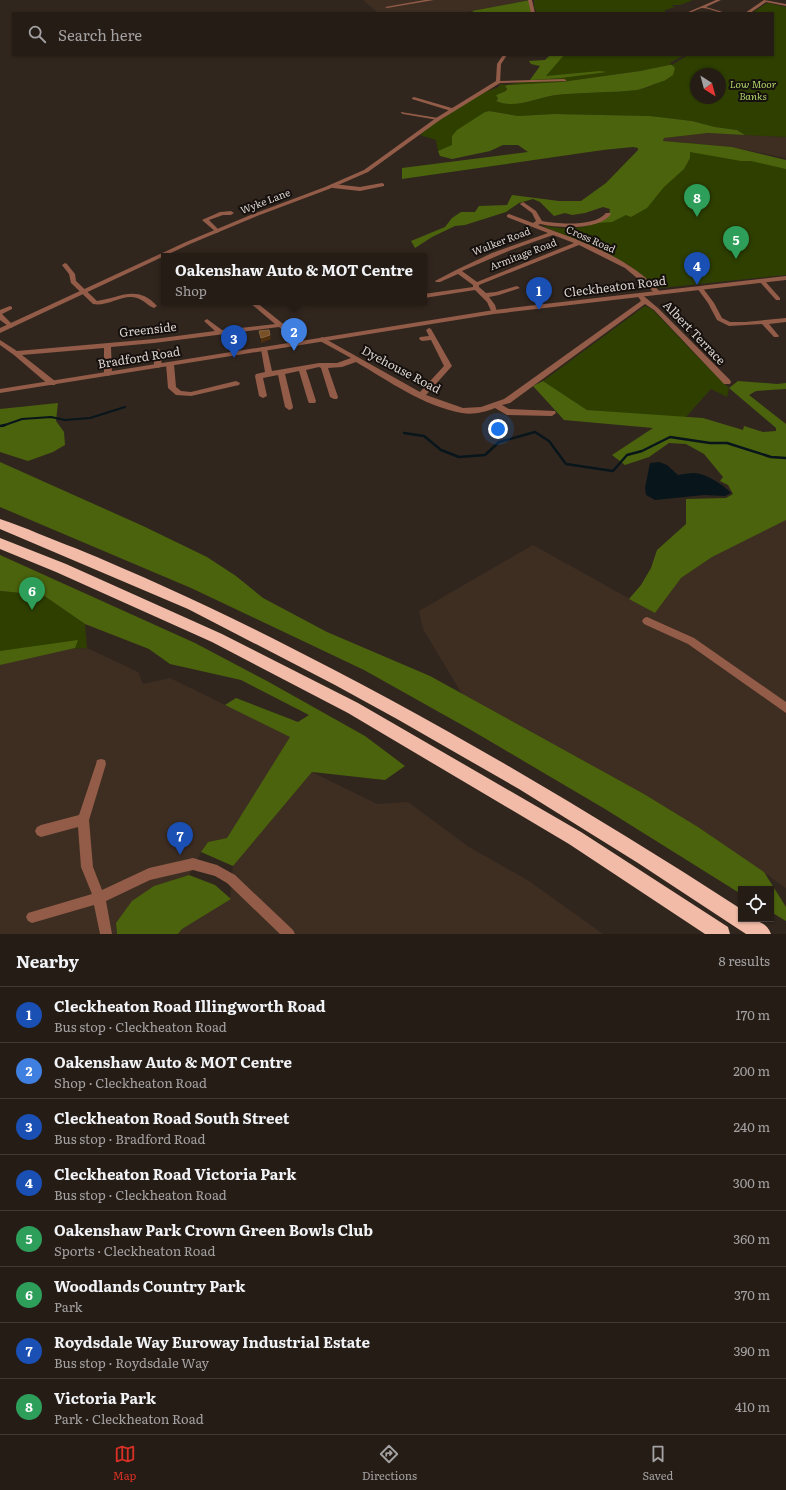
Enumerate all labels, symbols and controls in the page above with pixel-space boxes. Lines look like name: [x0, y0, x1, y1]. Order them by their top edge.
search box: [12, 12, 774, 56]
icon: search: [26, 23, 48, 45]
text: Search here: [58, 23, 142, 46]
north arrow: [690, 68, 726, 104]
park label: Low Moor Banks: [730, 76, 777, 103]
street label: Wyke Lane: [238, 184, 292, 217]
pin: 8: [684, 184, 710, 217]
street label: Cross Road: [564, 221, 618, 256]
street label: Walker Road: [469, 222, 532, 259]
pin: 5: [723, 226, 749, 259]
street label: Armitage Road: [487, 234, 559, 273]
pin: 4: [684, 252, 710, 285]
popup: [161, 253, 427, 305]
text: Oakenshaw Auto & MOT Centre: [175, 258, 413, 281]
street label: Cleckheaton Road: [563, 271, 668, 301]
pin: 1: [526, 277, 552, 310]
text: Shop: [175, 281, 207, 300]
street label: Albert Terrace: [659, 296, 730, 368]
street label: Greenside: [118, 317, 177, 341]
pin: 2: [281, 318, 307, 351]
pin: 3: [221, 325, 247, 358]
street label: Dyehouse Road: [359, 341, 445, 398]
street label: Bradford Road: [96, 342, 182, 372]
your location: [488, 419, 508, 439]
pin: 6: [19, 577, 45, 610]
pin: 7: [167, 822, 193, 855]
map controls: [738, 886, 774, 922]
button: locate: [738, 886, 774, 922]
text: Nearby: [16, 948, 79, 973]
text: 8 results: [719, 951, 770, 970]
text: Cleckheaton Road Illingworth Road: [54, 994, 326, 1017]
text: 1: [26, 1005, 32, 1024]
text: 170 m: [736, 1005, 770, 1024]
text: Bus stop · Cleckheaton Road: [54, 1017, 227, 1036]
text: Oakenshaw Auto & MOT Centre: [54, 1050, 292, 1073]
text: 2: [26, 1061, 32, 1080]
text: 200 m: [733, 1061, 770, 1080]
text: Shop · Cleckheaton Road: [54, 1073, 207, 1092]
text: Cleckheaton Road South Street: [54, 1106, 289, 1129]
text: 3: [25, 1117, 33, 1136]
text: 240 m: [734, 1117, 770, 1136]
text: Bus stop · Bradford Road: [54, 1129, 205, 1148]
text: Cleckheaton Road Victoria Park: [54, 1162, 296, 1185]
text: 4: [25, 1173, 33, 1192]
text: 300 m: [733, 1173, 770, 1192]
text: Bus stop · Cleckheaton Road: [54, 1185, 227, 1204]
text: Oakenshaw Park Crown Green Bowls Club: [54, 1218, 373, 1241]
text: 5: [25, 1229, 33, 1248]
text: 360 m: [733, 1229, 770, 1248]
text: Sports · Cleckheaton Road: [54, 1241, 215, 1260]
text: Woodlands Country Park: [54, 1274, 245, 1297]
text: 6: [25, 1285, 33, 1304]
text: 370 m: [734, 1285, 770, 1304]
text: Park: [54, 1297, 83, 1316]
text: Roydsdale Way Euroway Industrial Estate: [54, 1330, 370, 1353]
text: 7: [25, 1341, 33, 1360]
text: 390 m: [733, 1341, 770, 1360]
text: Bus stop · Roydsdale Way: [54, 1353, 209, 1372]
text: Victoria Park: [54, 1386, 156, 1409]
text: 8: [25, 1397, 33, 1416]
text: 410 m: [735, 1397, 770, 1416]
text: Park · Cleckheaton Road: [54, 1409, 204, 1428]
tab: Map: [113, 1443, 136, 1483]
tab: Directions: [362, 1443, 417, 1483]
tab: Saved: [643, 1443, 673, 1483]

